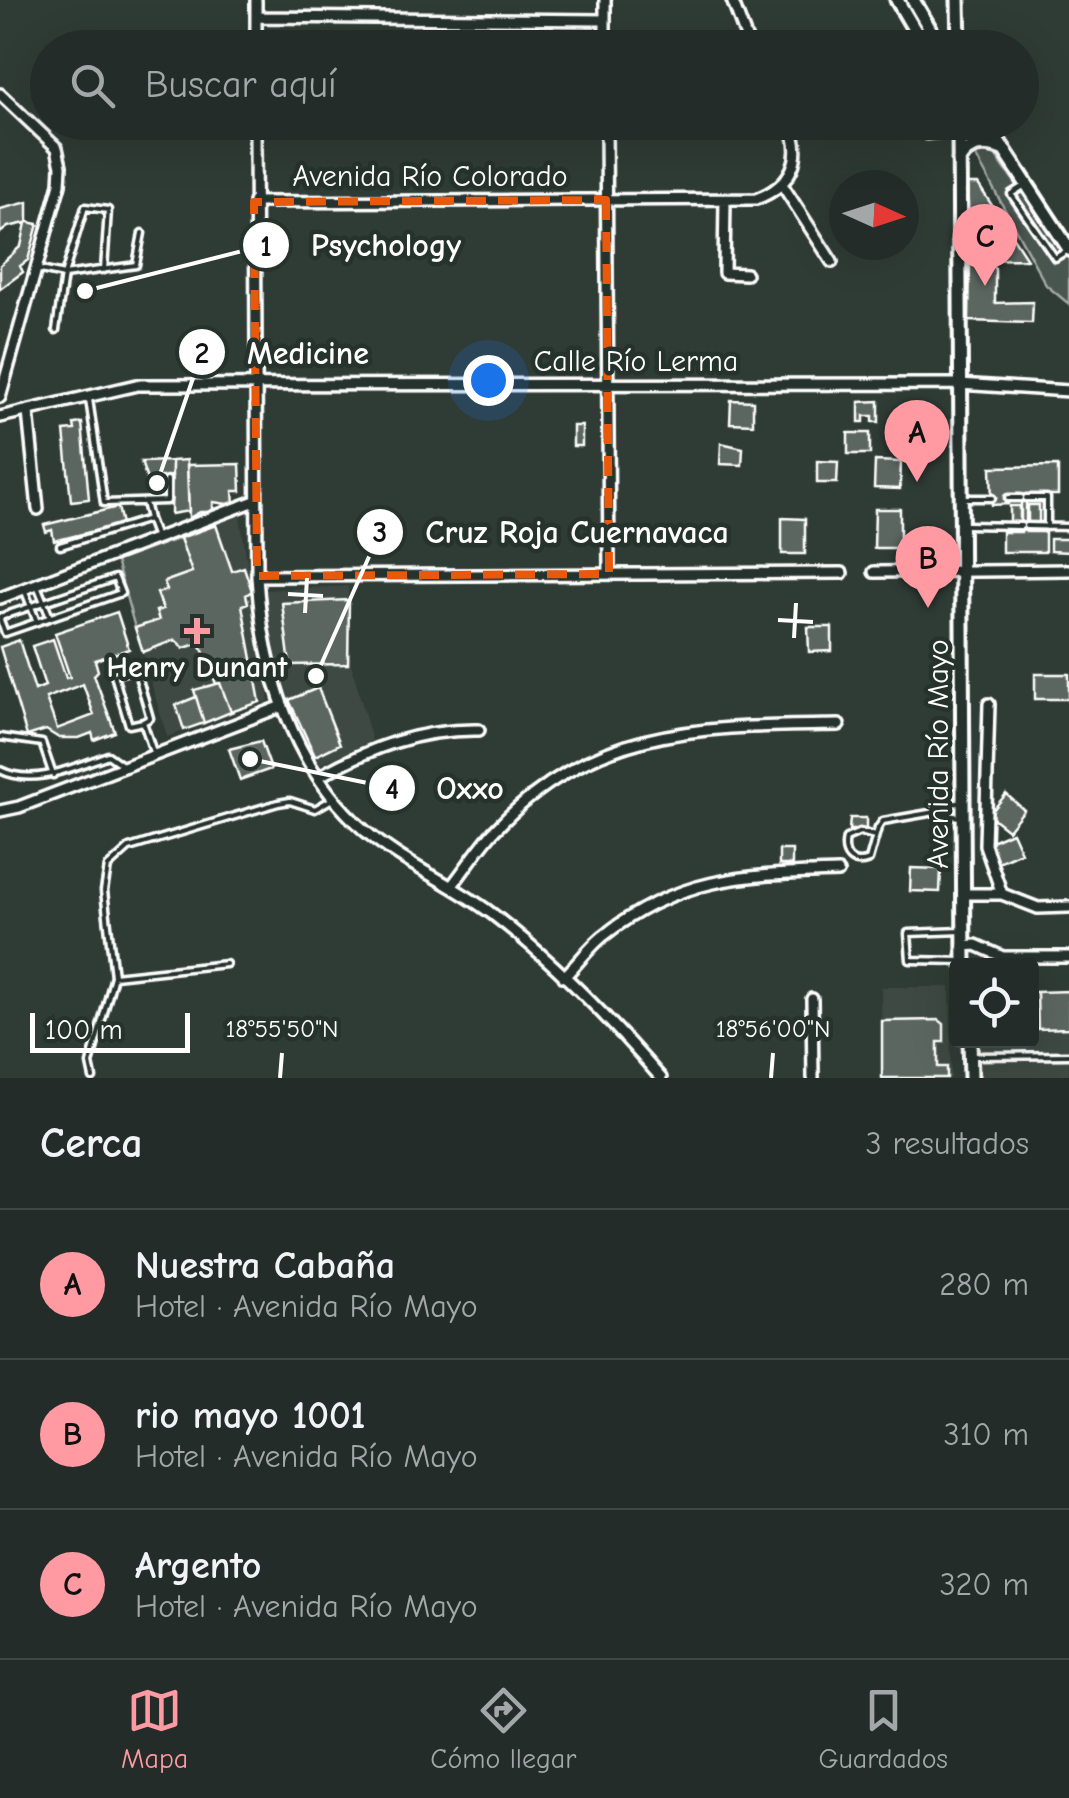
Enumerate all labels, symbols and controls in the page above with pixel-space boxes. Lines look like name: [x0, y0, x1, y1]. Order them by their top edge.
search box: [30, 30, 1039, 140]
icon: search: [65, 58, 120, 113]
text: Buscar aquí: [145, 63, 337, 107]
street label: Avenida Río Colorado: [292, 159, 568, 194]
north arrow: [829, 170, 919, 260]
pin: C: [952, 204, 1018, 286]
callout: Psychology: [241, 214, 482, 276]
text: Psychology: [311, 227, 461, 264]
text: 1: [260, 229, 272, 264]
callout: Medicine: [177, 321, 389, 383]
text: Medicine: [247, 335, 369, 372]
text: 2: [195, 336, 209, 371]
street label: Calle Río Lerma: [534, 344, 738, 379]
your location: [463, 355, 514, 406]
pin: A: [884, 400, 950, 482]
callout: Cruz Roja Cuernavaca: [355, 501, 749, 563]
text: Cruz Roja Cuernavaca: [425, 514, 729, 551]
text: 3: [373, 515, 387, 550]
pin: B: [896, 526, 960, 608]
marker: Henry Dunant: [184, 618, 210, 644]
street label: Avenida Río Mayo: [921, 639, 956, 869]
place label: Henry Dunant: [107, 650, 289, 685]
callout: Oxxo: [367, 757, 524, 819]
text: Oxxo: [436, 770, 504, 807]
text: 4: [385, 772, 399, 807]
map controls: [949, 958, 1039, 1048]
button: locate: [949, 958, 1039, 1048]
scale bar: [30, 1008, 190, 1052]
text: 100 m: [45, 1014, 123, 1046]
text: 18°55'50"N: [225, 1014, 339, 1043]
text: 18°56'00"N: [716, 1014, 830, 1043]
text: Cerca: [40, 1119, 143, 1168]
text: 3 resultados: [866, 1125, 1029, 1162]
text: Nuestra Cabaña: [135, 1244, 395, 1288]
text: A: [64, 1266, 81, 1303]
text: 280 m: [939, 1266, 1029, 1303]
text: Hotel · Avenida Río Mayo: [135, 1288, 478, 1325]
text: rio mayo 1001: [135, 1394, 366, 1438]
text: B: [63, 1416, 82, 1453]
text: 310 m: [943, 1416, 1029, 1453]
text: Hotel · Avenida Río Mayo: [135, 1438, 478, 1475]
text: Argento: [135, 1544, 261, 1588]
text: C: [63, 1566, 82, 1603]
text: 320 m: [939, 1566, 1029, 1603]
text: Hotel · Avenida Río Mayo: [135, 1588, 478, 1625]
tab: Mapa: [121, 1683, 188, 1775]
tab: Cómo llegar: [430, 1683, 576, 1775]
tab: Guardados: [818, 1683, 948, 1775]

